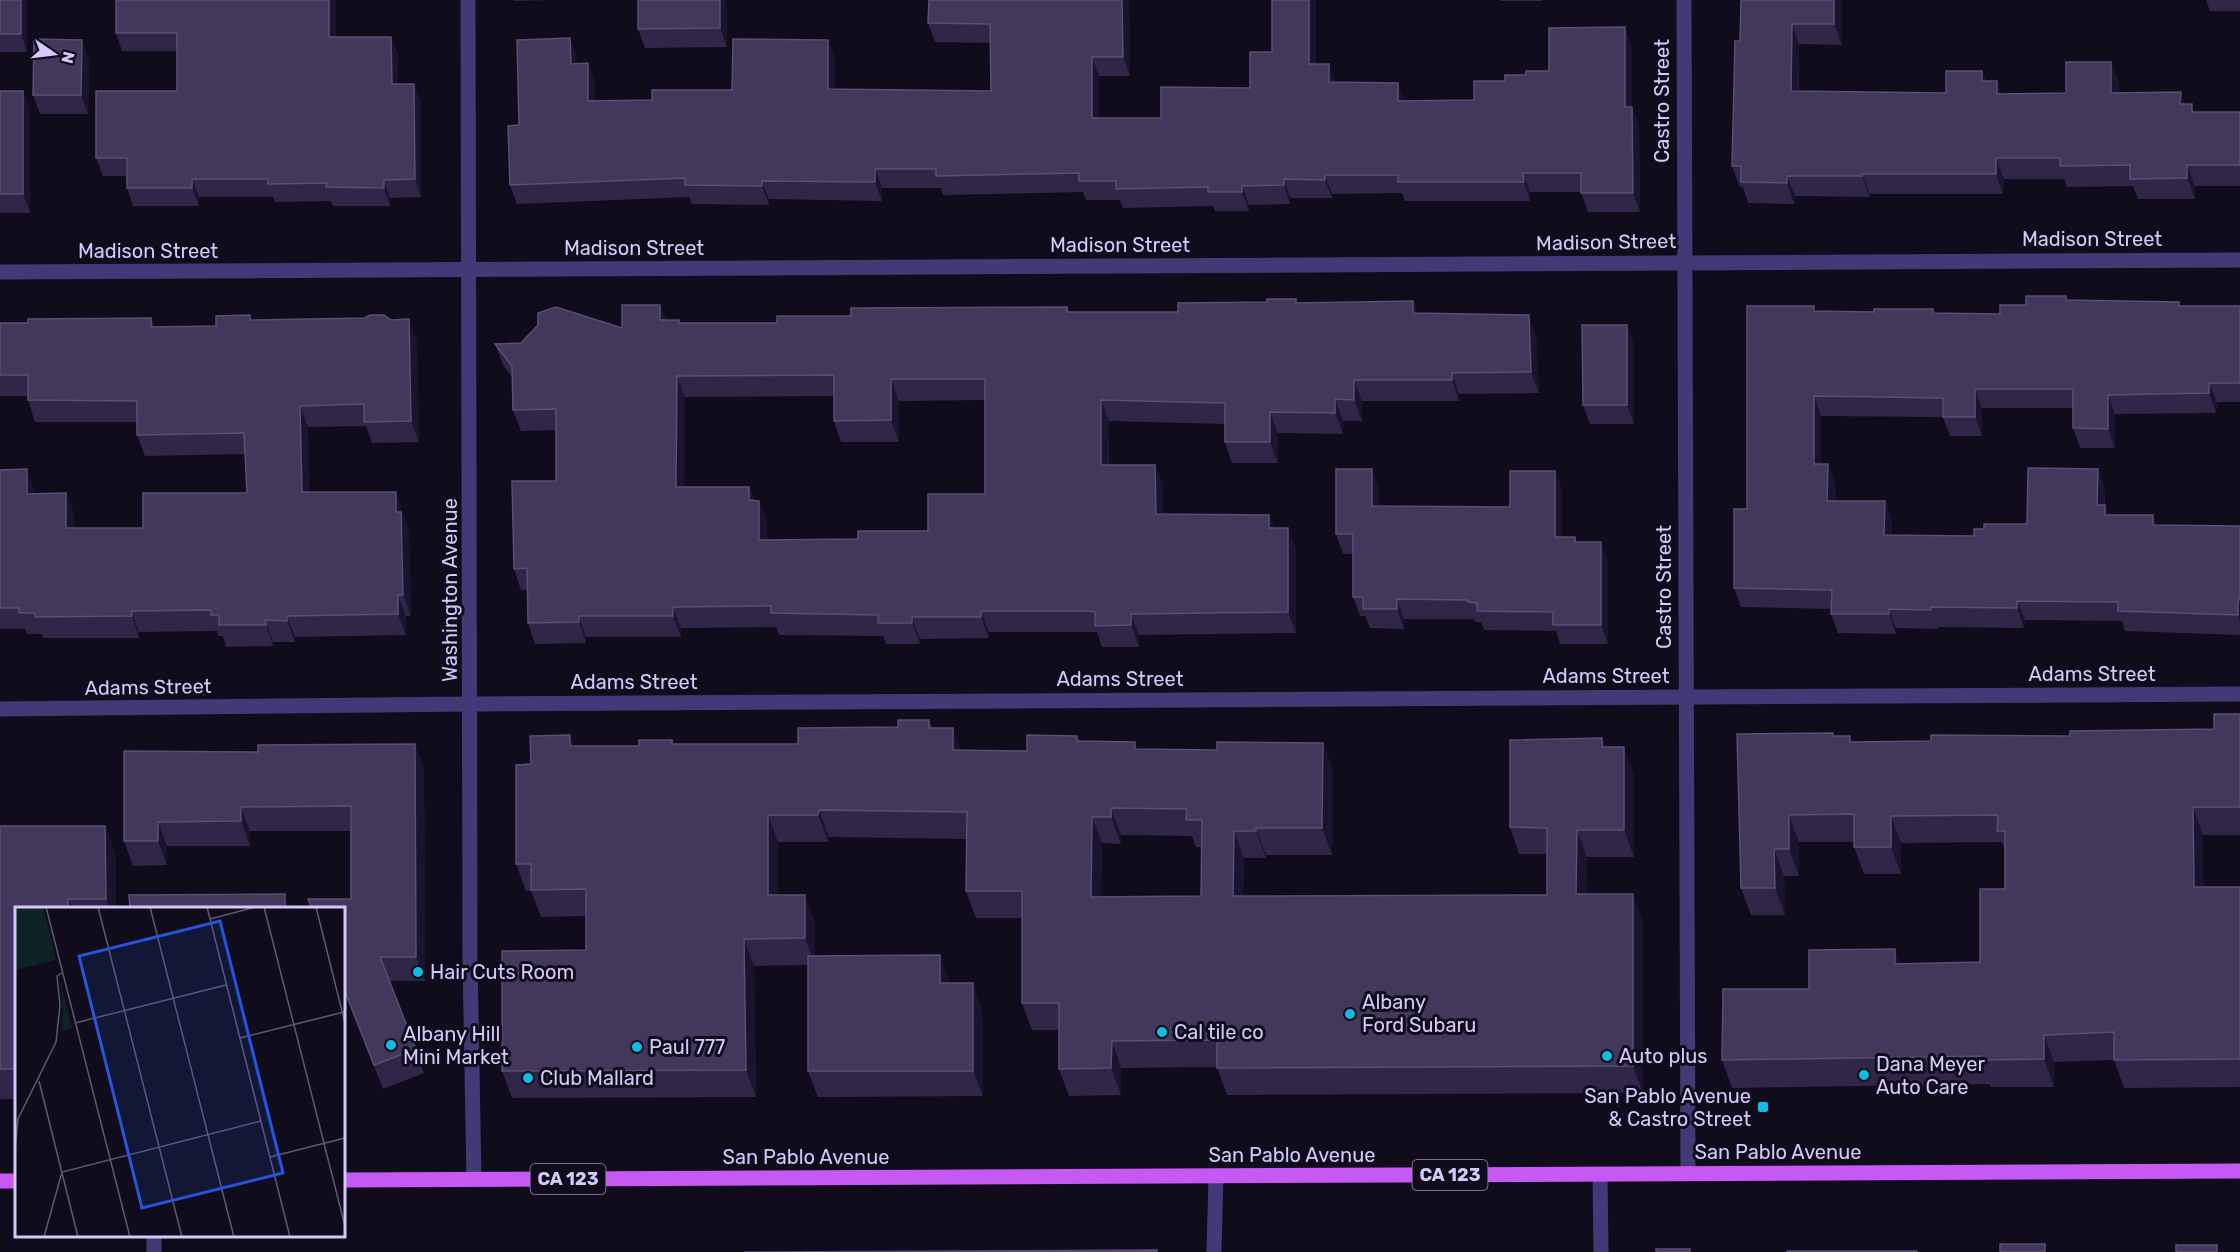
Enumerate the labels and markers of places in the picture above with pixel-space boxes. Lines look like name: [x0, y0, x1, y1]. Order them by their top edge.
place label: Hair Cuts Room: [430, 960, 574, 984]
marker: Hair Cuts Room: [411, 965, 425, 979]
place label: Albany Ford Subaru: [1362, 990, 1476, 1037]
marker: Albany Ford Subaru: [1343, 1007, 1357, 1021]
place label: Cal tile co: [1174, 1020, 1264, 1044]
place label: Albany Hill Mini Market: [403, 1022, 509, 1069]
marker: Cal tile co: [1155, 1025, 1169, 1039]
place label: Paul 777: [649, 1035, 725, 1059]
marker: Albany Hill Mini Market: [384, 1038, 398, 1052]
marker: Paul 777: [630, 1040, 644, 1054]
place label: Auto plus: [1619, 1044, 1708, 1068]
marker: Auto plus: [1600, 1049, 1614, 1063]
place label: Dana Meyer Auto Care: [1876, 1052, 1985, 1099]
place label: Club Mallard: [540, 1066, 654, 1090]
marker: Dana Meyer Auto Care: [1857, 1068, 1871, 1082]
marker: Club Mallard: [521, 1071, 535, 1085]
place label: San Pablo Avenue & Castro Street: [1584, 1084, 1751, 1131]
marker: San Pablo Avenue & Castro Street: [1756, 1100, 1770, 1114]

